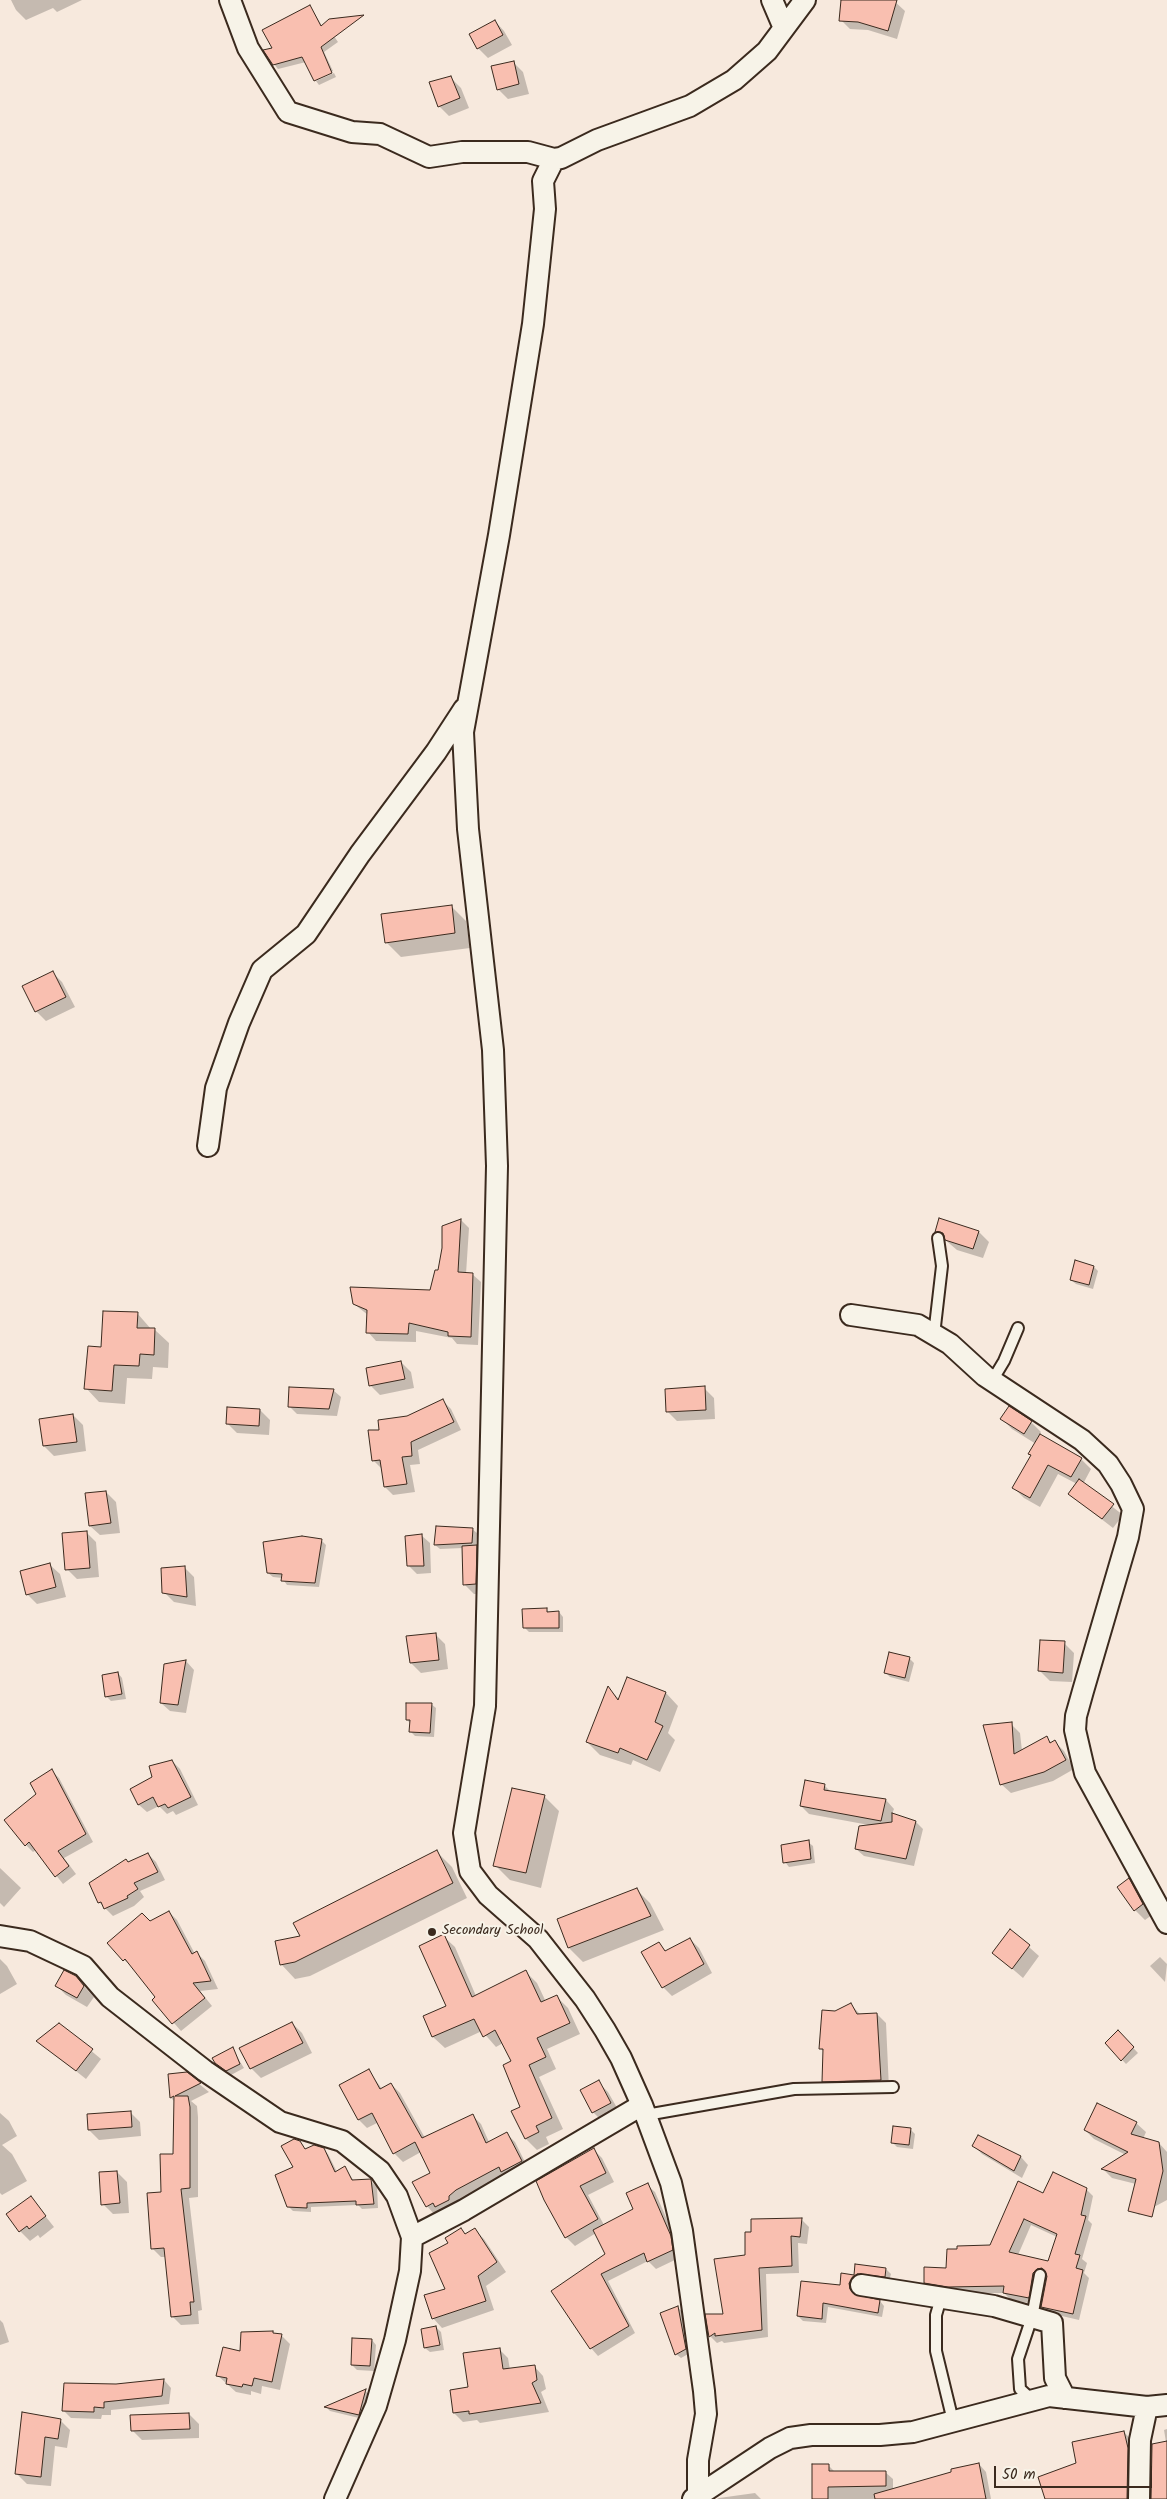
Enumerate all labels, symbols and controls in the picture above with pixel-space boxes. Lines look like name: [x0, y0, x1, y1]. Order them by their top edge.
place label: Secondary School: [442, 1924, 543, 1940]
marker: Secondary School: [426, 1926, 438, 1938]
scale bar: [997, 2456, 1154, 2488]
text: 50 m: [1002, 2463, 1036, 2487]

